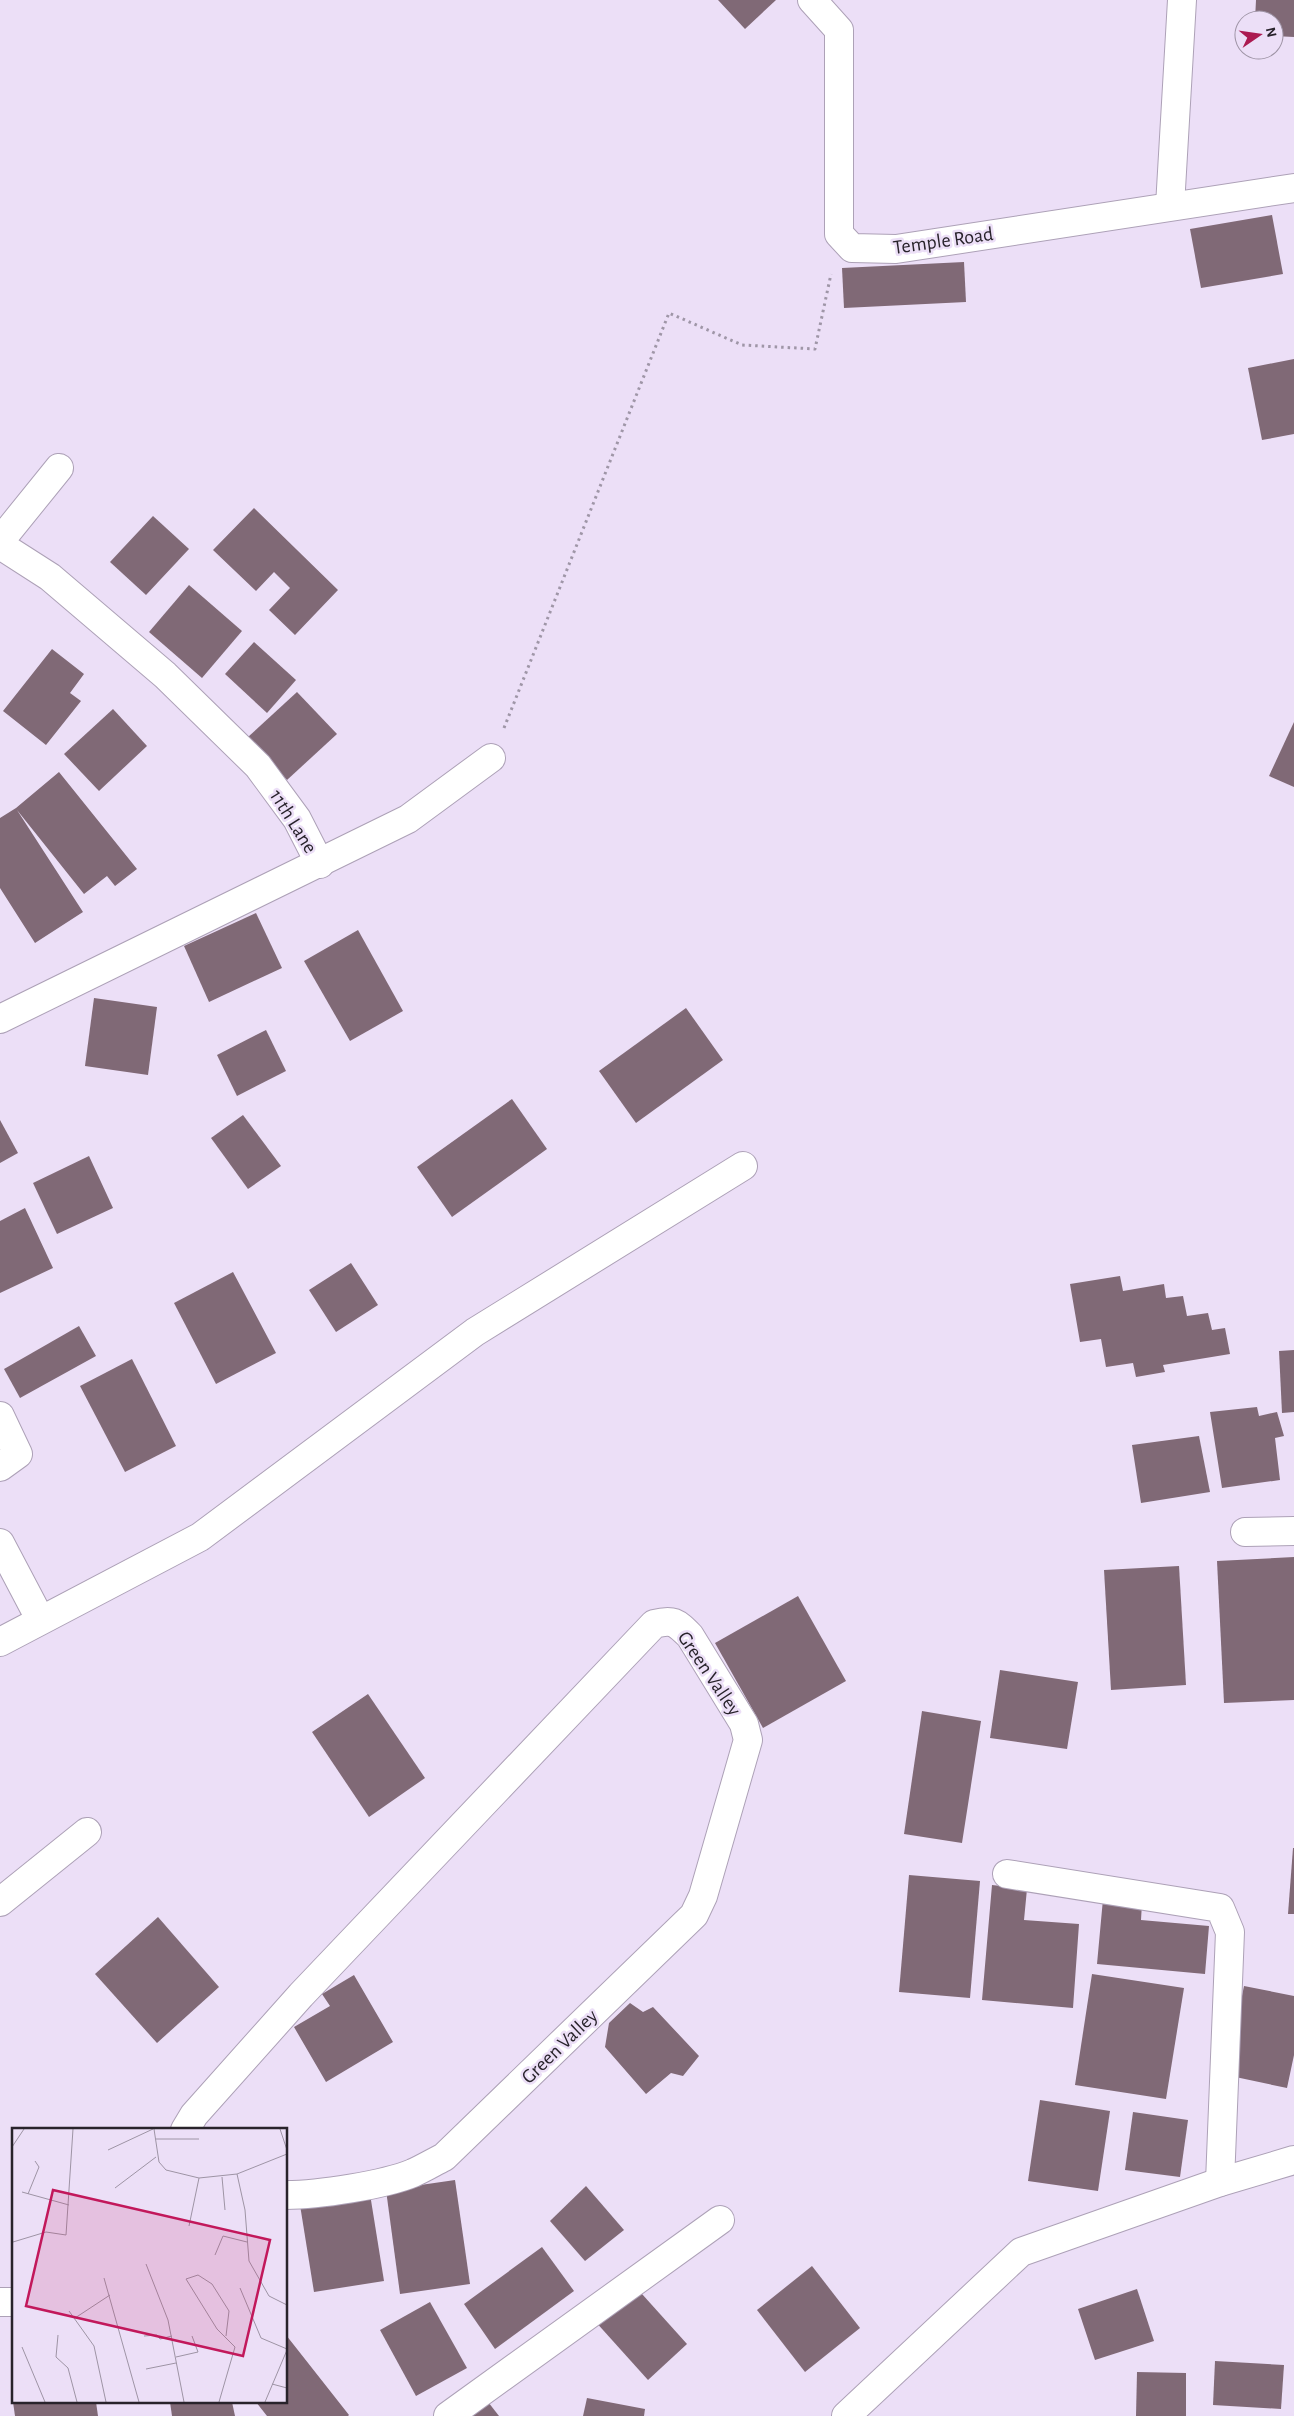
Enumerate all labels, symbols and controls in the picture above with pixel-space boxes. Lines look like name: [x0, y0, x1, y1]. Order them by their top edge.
north arrow: [1234, 10, 1284, 60]
text: N: [1263, 26, 1279, 39]
street label: Temple Road: [892, 224, 995, 258]
street label: 11th Lane: [266, 786, 320, 857]
street label: Green Valley: [674, 1628, 745, 1720]
street label: Green Valley: [518, 2005, 602, 2088]
inset map: [12, 2128, 288, 2404]

